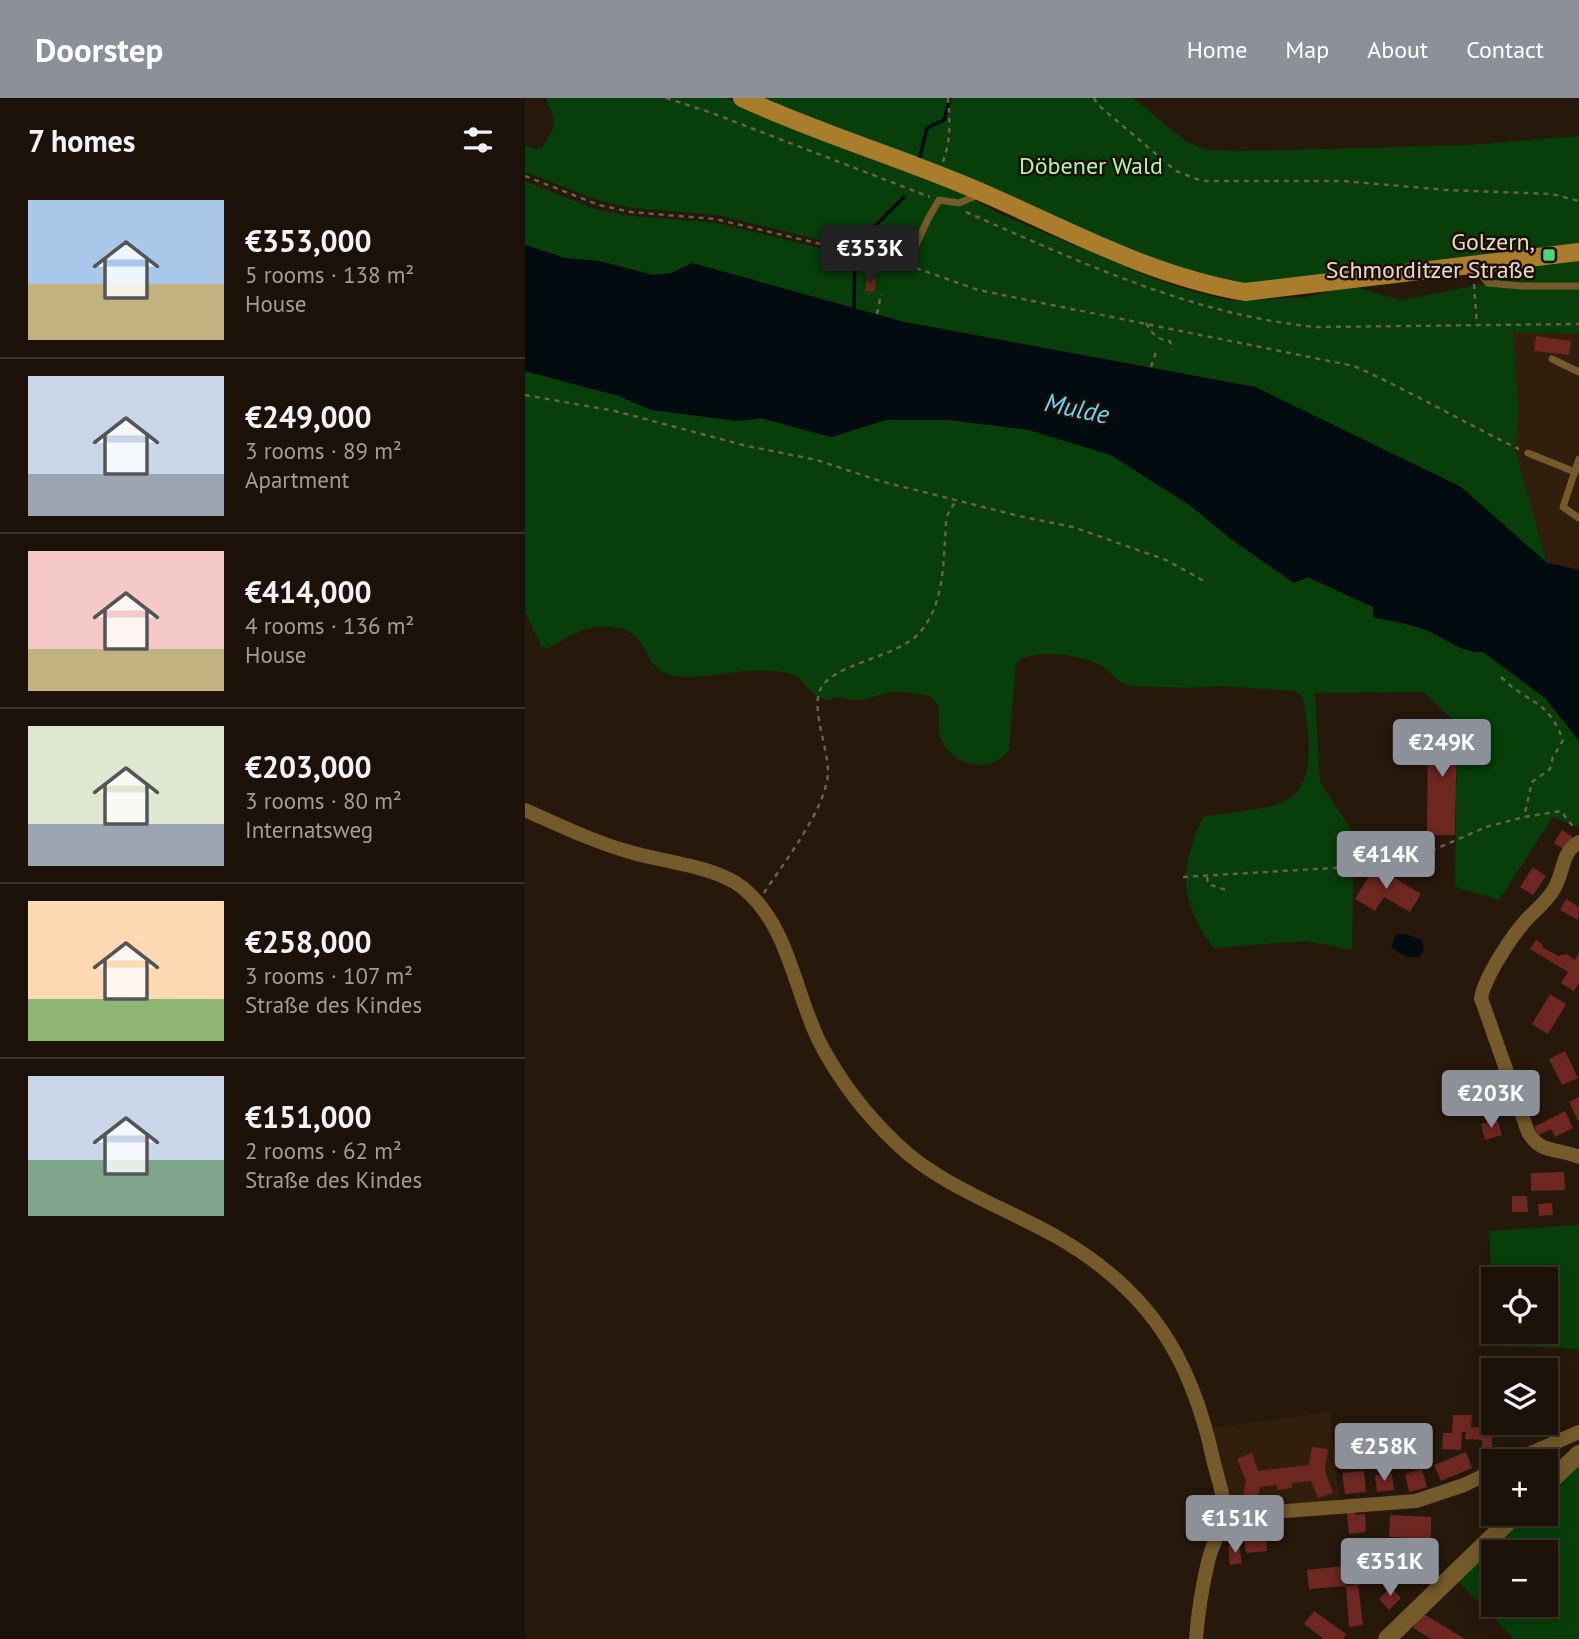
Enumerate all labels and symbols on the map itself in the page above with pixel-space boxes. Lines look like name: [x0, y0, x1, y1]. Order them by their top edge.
park label: Döbener Wald: [1019, 150, 1163, 181]
pin: €353K: [821, 226, 919, 285]
place label: Golzern, Schmorditzer Straße: [1326, 226, 1535, 285]
marker: Golzern, Schmorditzer Straße: [1541, 247, 1557, 263]
water label: Mulde: [1042, 385, 1112, 431]
pin: €249K: [1393, 720, 1491, 779]
pin: €414K: [1337, 832, 1435, 891]
pin: €203K: [1442, 1070, 1540, 1130]
pin: €258K: [1335, 1424, 1433, 1483]
pin: €151K: [1186, 1496, 1284, 1555]
pin: €351K: [1341, 1538, 1439, 1598]

